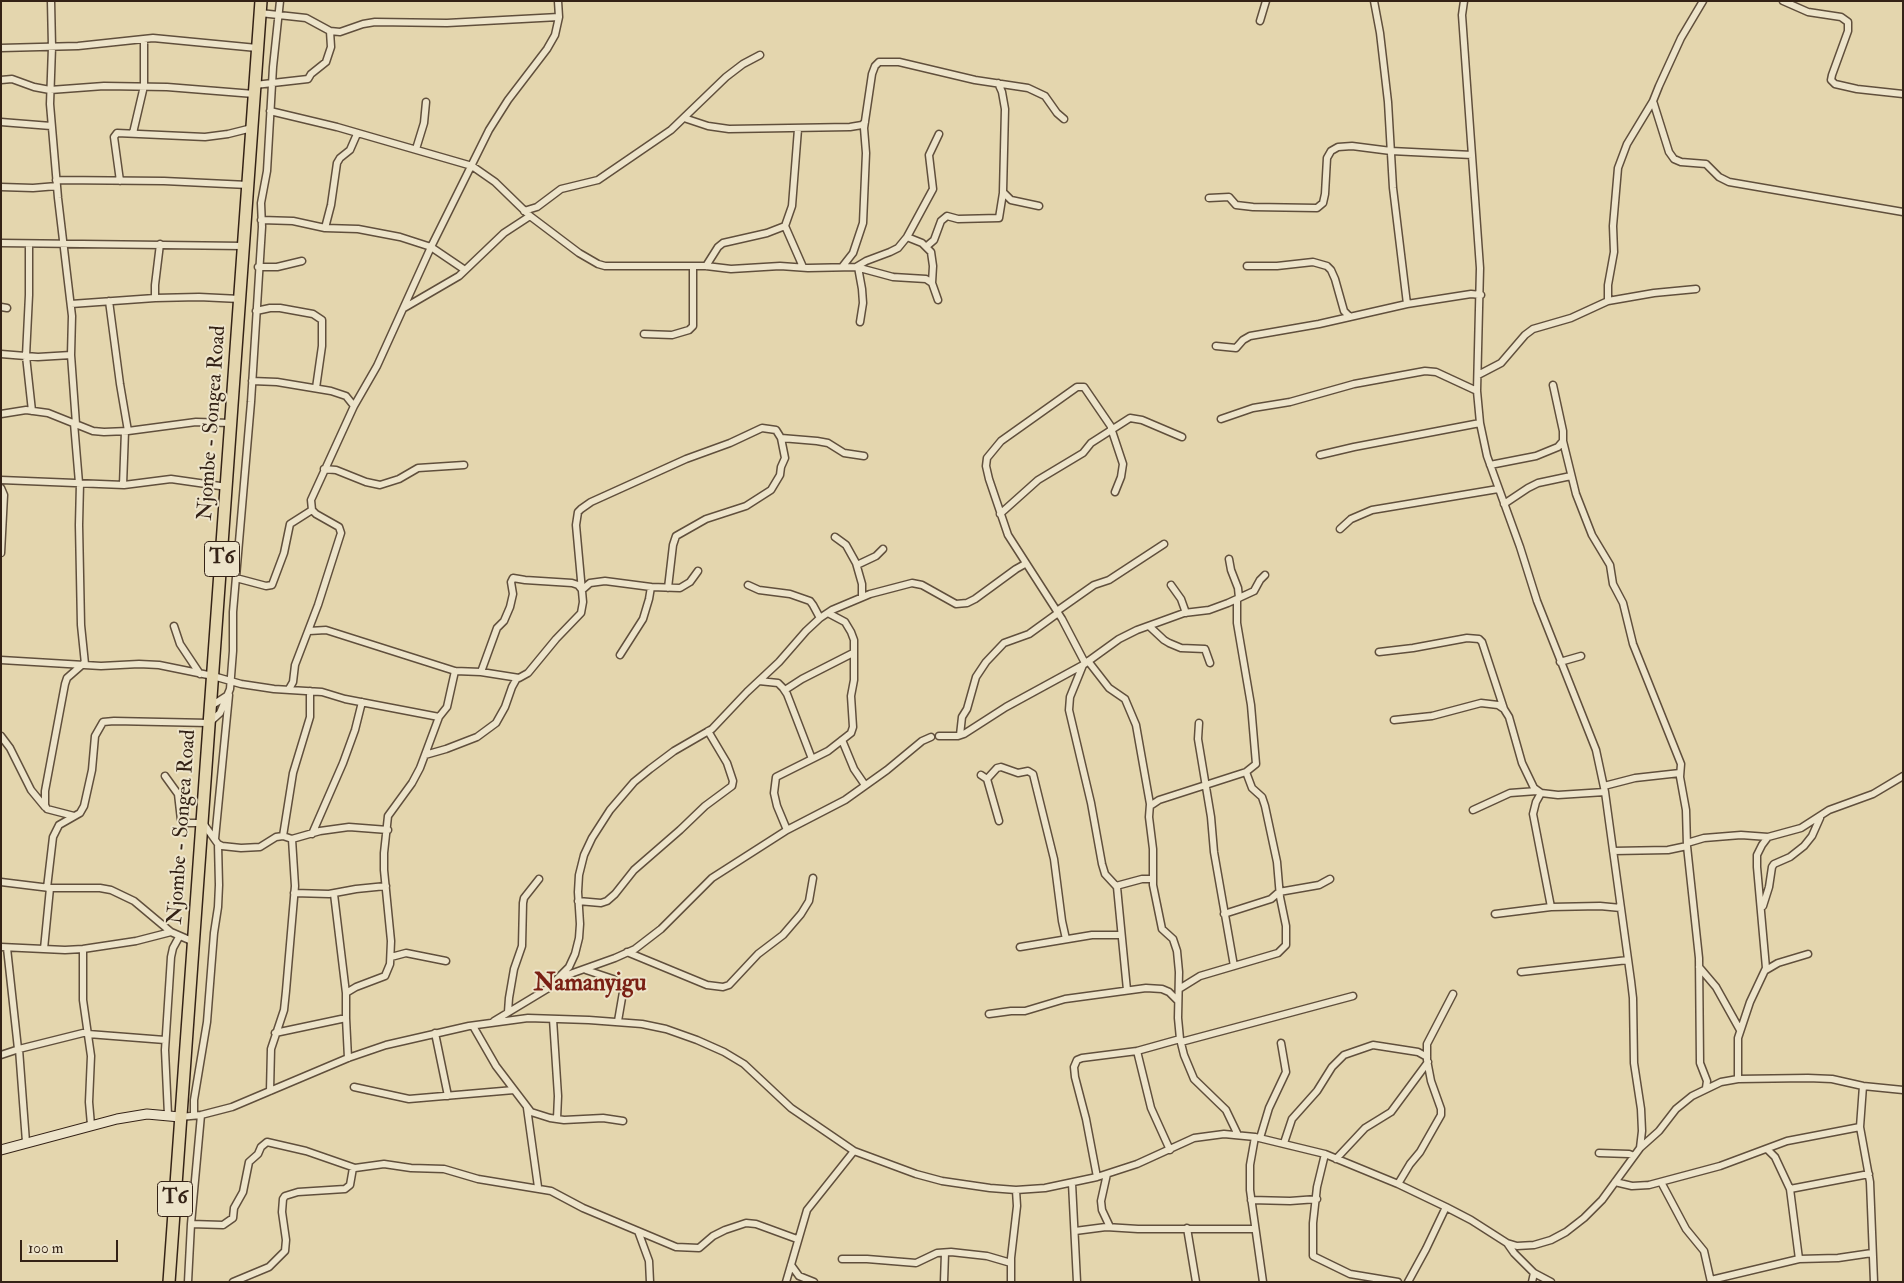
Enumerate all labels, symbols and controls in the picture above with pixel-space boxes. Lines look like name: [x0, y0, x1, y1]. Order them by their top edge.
street label: Njombe - Songea Road: [194, 325, 232, 521]
road number: T6: [204, 542, 240, 576]
street label: Njombe - Songea Road: [164, 729, 202, 925]
district label: Namanyigu: [534, 971, 646, 999]
road number: T6: [158, 1182, 192, 1216]
scale bar: [22, 1230, 120, 1262]
text: 100 m: [28, 1239, 63, 1258]

